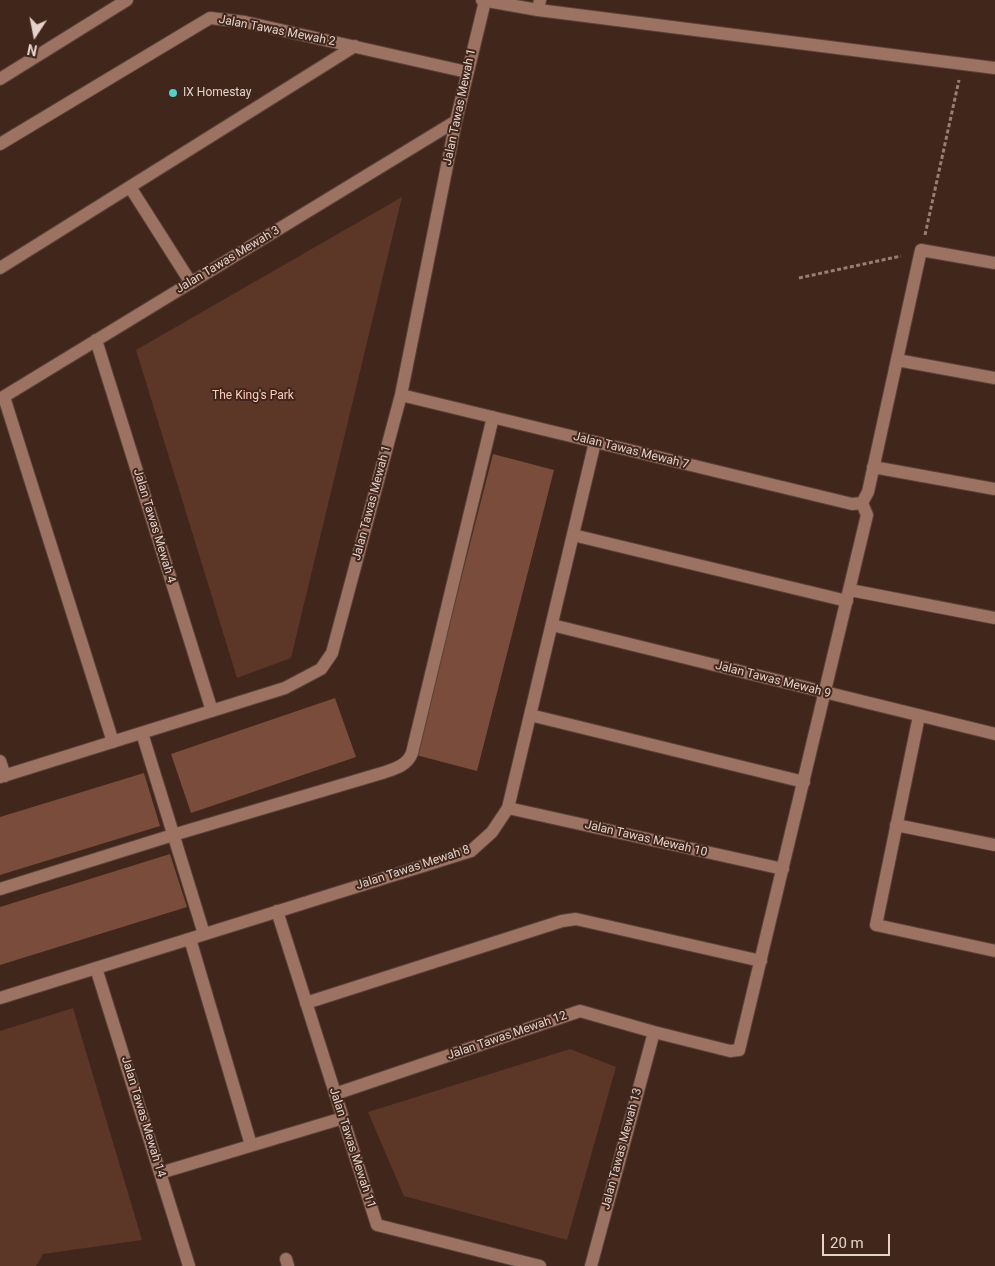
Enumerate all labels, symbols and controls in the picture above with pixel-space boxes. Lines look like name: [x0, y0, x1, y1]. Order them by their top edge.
north arrow: [10, 10, 60, 60]
street label: Jalan Tawas Mewah 2: [217, 13, 337, 49]
text: N: [26, 41, 39, 59]
street label: Jalan Tawas Mewah 1: [441, 47, 479, 167]
place label: IX Homestay: [183, 86, 251, 100]
marker: IX Homestay: [167, 87, 179, 99]
street label: Jalan Tawas Mewah 3: [173, 223, 283, 297]
park label: The King's Park: [212, 389, 294, 403]
street label: Jalan Tawas Mewah 7: [572, 430, 690, 472]
street label: Jalan Tawas Mewah 1: [350, 444, 394, 562]
street label: Jalan Tawas Mewah 4: [130, 467, 178, 585]
street label: Jalan Tawas Mewah 9: [714, 659, 832, 701]
street label: Jalan Tawas Mewah 10: [583, 818, 709, 860]
street label: Jalan Tawas Mewah 8: [354, 843, 472, 893]
street label: Jalan Tawas Mewah 12: [445, 1009, 569, 1063]
street label: Jalan Tawas Mewah 14: [118, 1055, 168, 1179]
street label: Jalan Tawas Mewah 11: [326, 1086, 378, 1210]
street label: Jalan Tawas Mewah 13: [599, 1087, 645, 1211]
scale bar: [825, 1224, 892, 1256]
text: 20 m: [830, 1234, 864, 1252]

